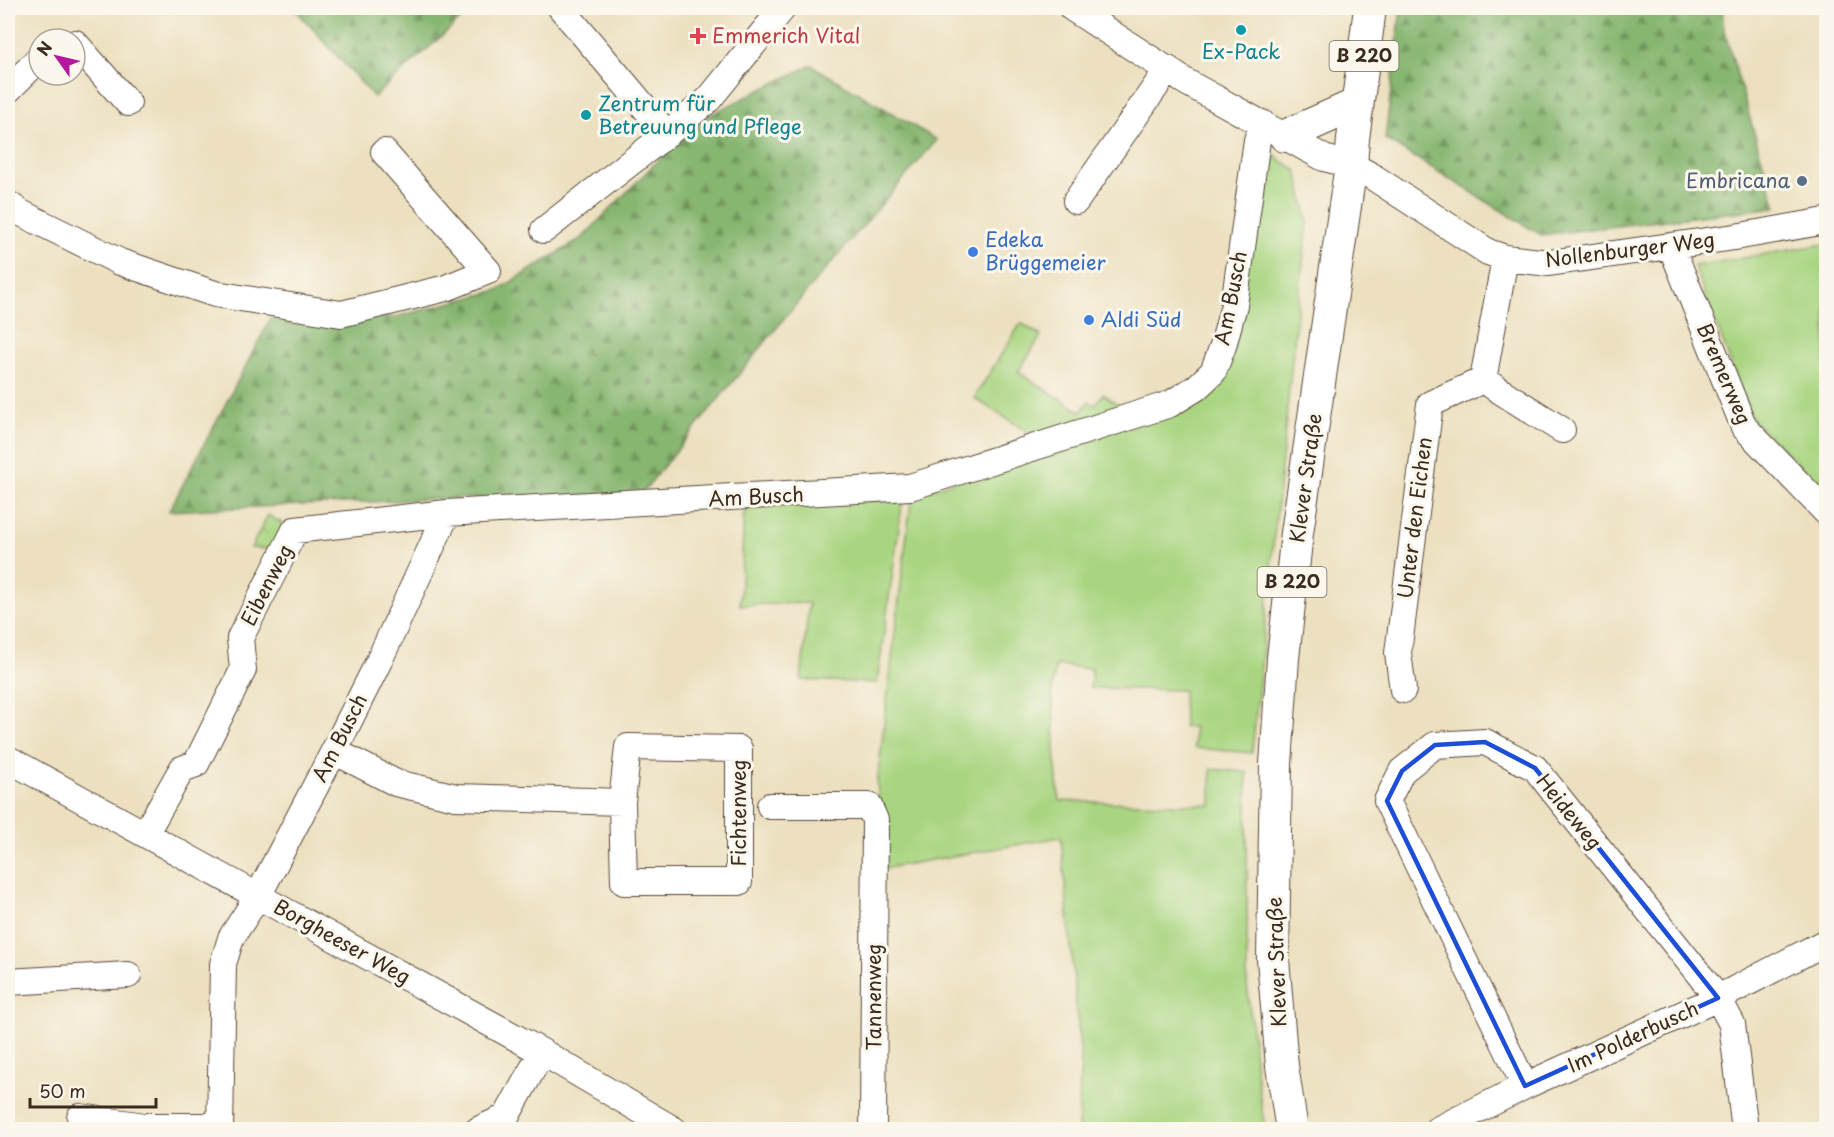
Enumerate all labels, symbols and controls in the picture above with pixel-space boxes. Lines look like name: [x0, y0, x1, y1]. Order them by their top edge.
place label: Emmerich Vital: [712, 20, 861, 50]
marker: Ex-Pack: [1234, 23, 1248, 37]
north arrow: [27, 27, 87, 87]
marker: Emmerich Vital: [689, 27, 707, 45]
text: N: [30, 36, 57, 60]
place label: Ex-Pack: [1202, 36, 1280, 66]
road number: B 220: [1330, 41, 1398, 71]
place label: Zentrum für Betreuung und Pflege: [598, 88, 802, 141]
marker: Zentrum für Betreuung und Pflege: [579, 108, 593, 122]
place label: Embricana: [1686, 165, 1790, 195]
marker: Embricana: [1795, 174, 1809, 188]
place label: Edeka Brüggemeier: [985, 224, 1107, 277]
street label: Nollenburger Weg: [1543, 224, 1716, 274]
marker: Edeka Brüggemeier: [966, 245, 980, 259]
street label: Am Busch: [1206, 248, 1254, 348]
place label: Aldi Süd: [1101, 304, 1182, 334]
marker: Aldi Süd: [1082, 313, 1096, 327]
street label: Bremerweg: [1690, 318, 1760, 429]
street label: Klever Straße: [1281, 411, 1329, 544]
street label: Unter den Eichen: [1389, 435, 1439, 600]
street label: Am Busch: [708, 479, 804, 513]
street label: Eibenweg: [233, 538, 300, 631]
road number: B 220: [1258, 567, 1326, 597]
street label: Am Busch: [304, 688, 374, 787]
street label: Fichtenweg: [723, 759, 753, 867]
street label: Heideweg: [1530, 767, 1610, 856]
street label: Borgheeser Weg: [269, 891, 416, 991]
street label: Klever Straße: [1259, 896, 1293, 1028]
street label: Tannenweg: [858, 943, 888, 1051]
street label: Im Polderbusch: [1562, 993, 1703, 1080]
scale bar: [30, 1071, 156, 1109]
text: 50 m: [39, 1077, 86, 1104]

